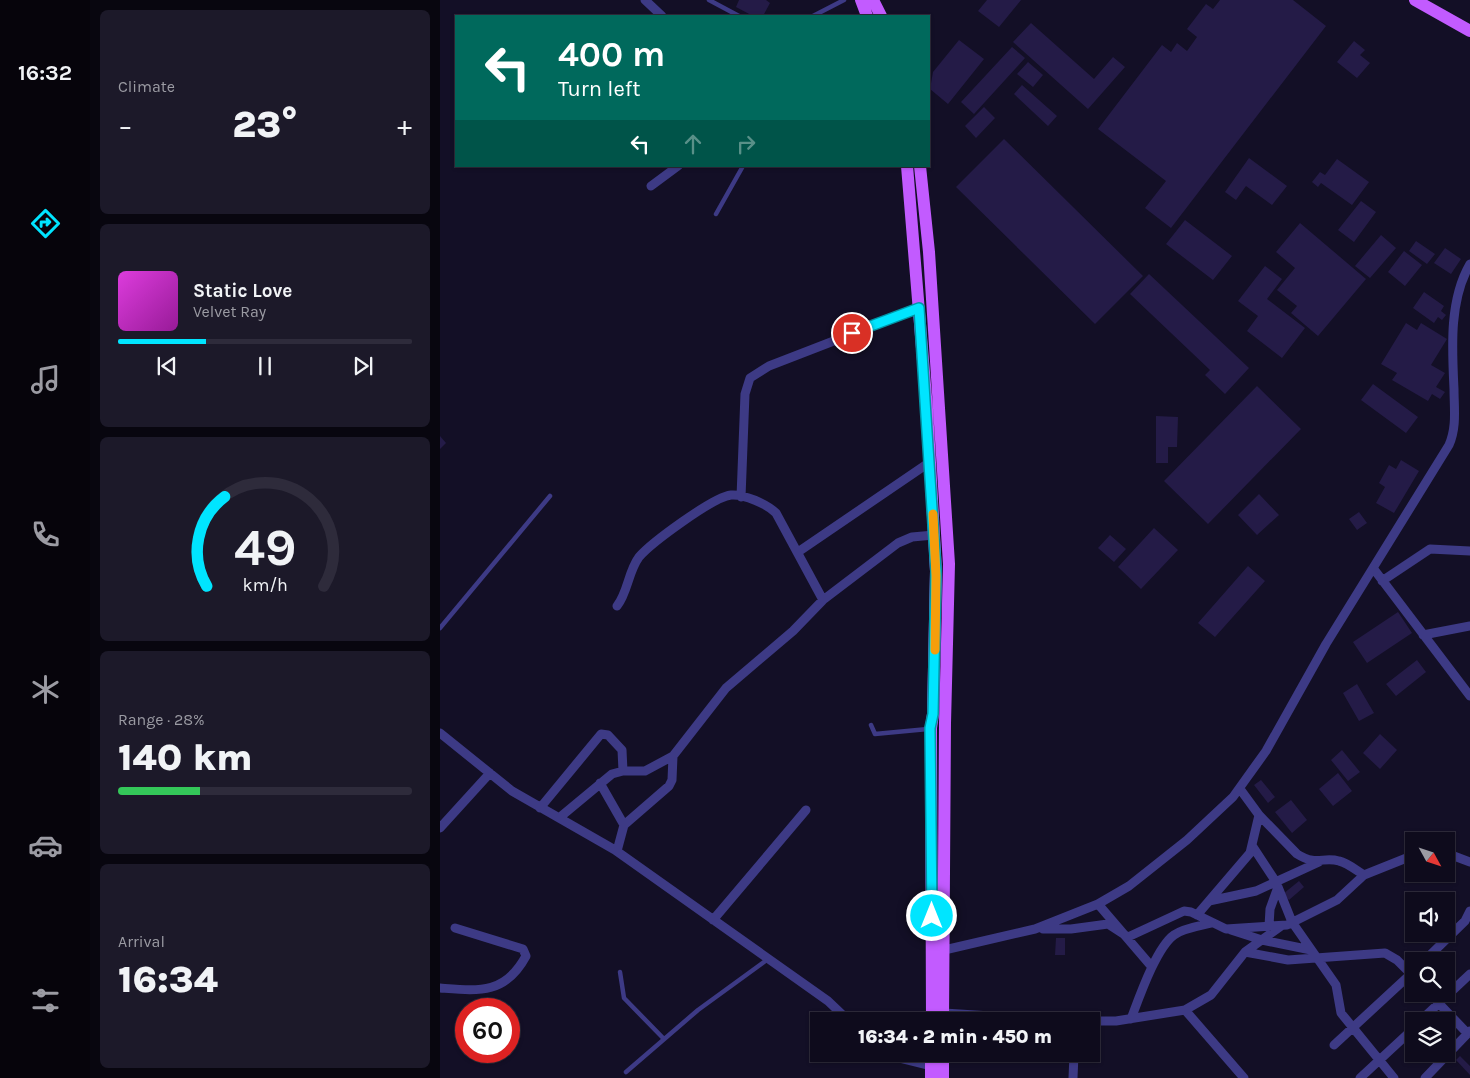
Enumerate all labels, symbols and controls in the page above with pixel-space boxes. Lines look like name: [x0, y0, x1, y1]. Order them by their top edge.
text: 400 m: [558, 34, 665, 75]
icon: left: [475, 35, 540, 100]
text: 16:32: [18, 60, 72, 86]
text: Turn left: [558, 76, 641, 102]
text: Climate: [118, 77, 175, 96]
text: 23°: [232, 102, 298, 147]
text: −: [118, 109, 133, 142]
text: +: [397, 109, 412, 142]
icon: left: [626, 130, 654, 158]
icon: ahead: [679, 130, 707, 158]
icon: right: [732, 130, 760, 158]
icon: directions: [28, 206, 63, 241]
text: Static Love: [193, 280, 292, 302]
text: Velvet Ray: [193, 302, 266, 321]
pin: [831, 312, 873, 354]
icon: arrive: [838, 319, 866, 347]
icon: previous: [153, 352, 181, 380]
icon: pause: [251, 352, 279, 380]
icon: next: [349, 352, 377, 380]
icon: music: [28, 362, 63, 397]
icon: phone: [28, 517, 63, 552]
text: 49: [234, 517, 296, 578]
text: km/h: [242, 575, 288, 596]
icon: climate: [28, 672, 63, 707]
text: Range · 28%: [118, 710, 205, 729]
text: 140 km: [118, 735, 253, 780]
icon: car: [28, 828, 63, 863]
north arrow: [1405, 832, 1455, 882]
map controls: [1405, 832, 1455, 1062]
position arrow: [905, 889, 957, 941]
button: sound: [1405, 892, 1455, 942]
text: Arrival: [118, 932, 165, 951]
button: search: [1405, 952, 1455, 1002]
text: 16:34: [118, 957, 218, 1002]
icon: filters: [28, 983, 63, 1018]
speed limit sign: 60: [455, 998, 520, 1063]
button: layers: [1405, 1012, 1455, 1062]
text: 16:34 · 2 min · 450 m: [858, 1026, 1052, 1048]

